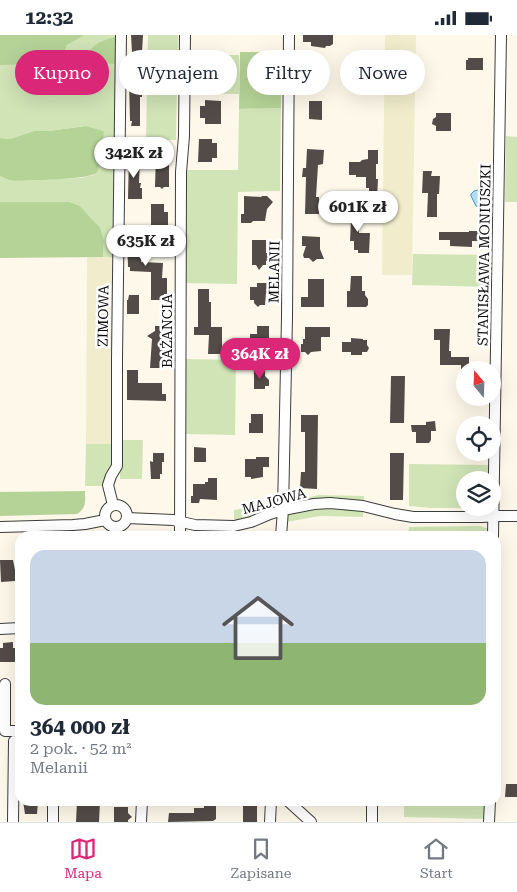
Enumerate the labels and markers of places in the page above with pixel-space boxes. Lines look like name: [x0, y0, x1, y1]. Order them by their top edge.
pin: 342K zł: [88, 137, 180, 179]
pin: 601K zł: [312, 191, 404, 233]
pin: 635K zł: [100, 225, 192, 267]
pin: 364K zł: [214, 337, 306, 380]

